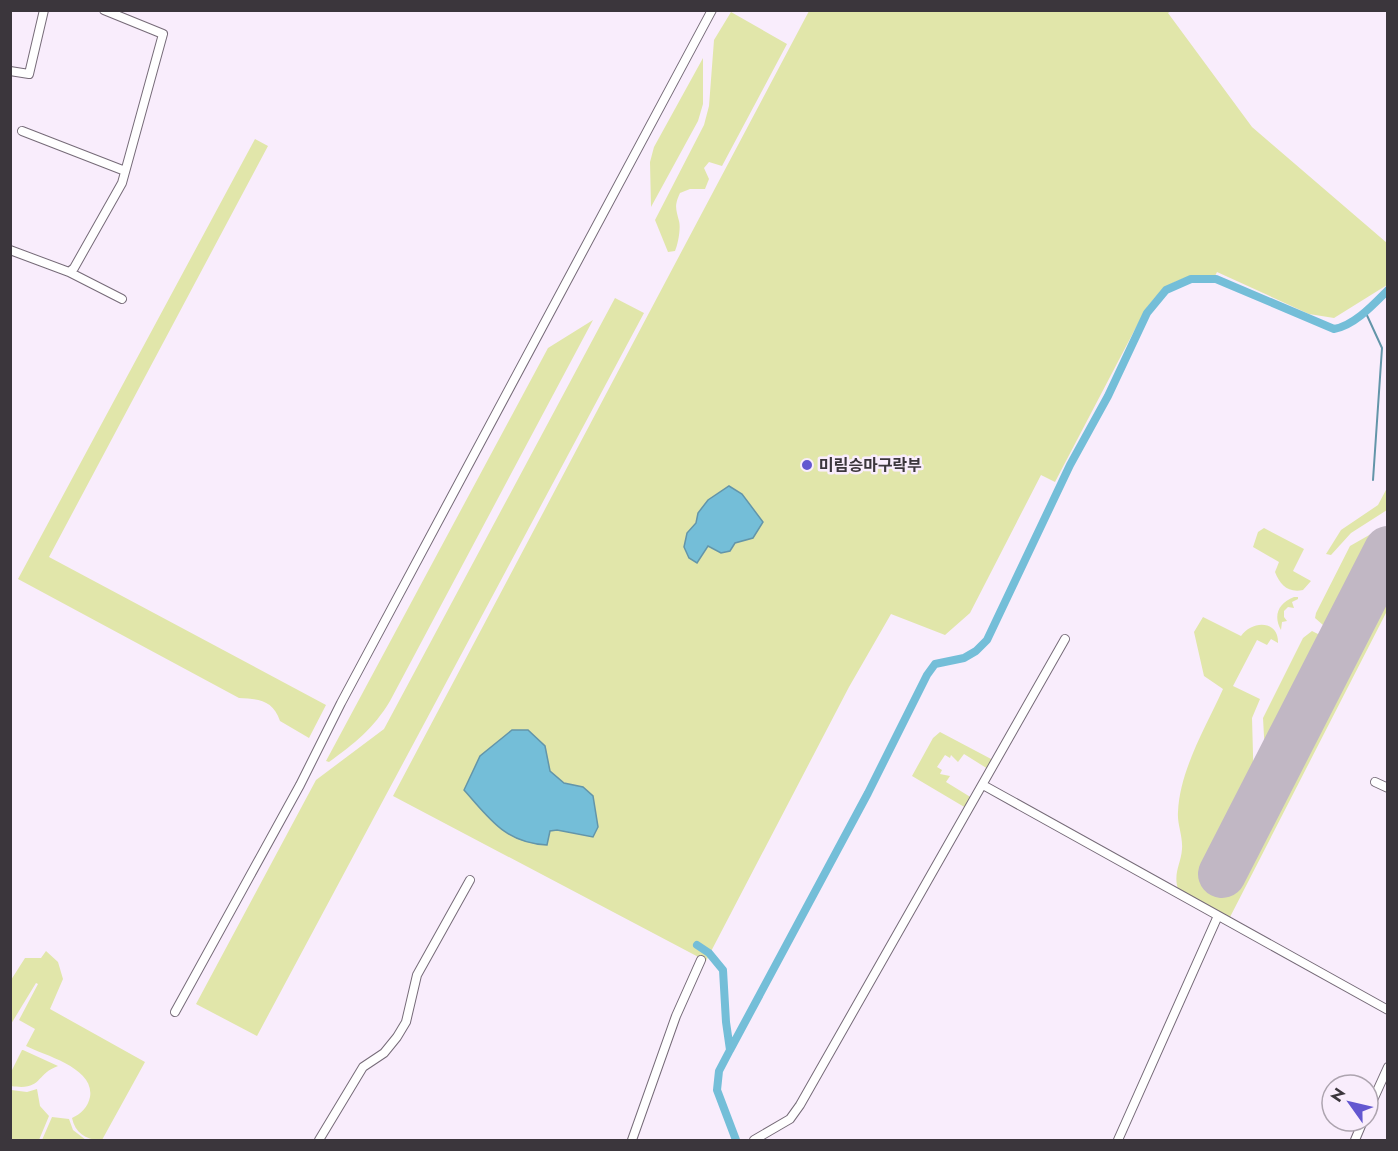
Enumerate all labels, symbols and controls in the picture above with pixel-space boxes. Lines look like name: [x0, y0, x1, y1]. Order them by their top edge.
place label: 미림승마구락부: [819, 454, 922, 477]
marker: 미림승마구락부: [800, 458, 814, 472]
north arrow: [1320, 1073, 1380, 1133]
text: N: [1325, 1083, 1351, 1107]

